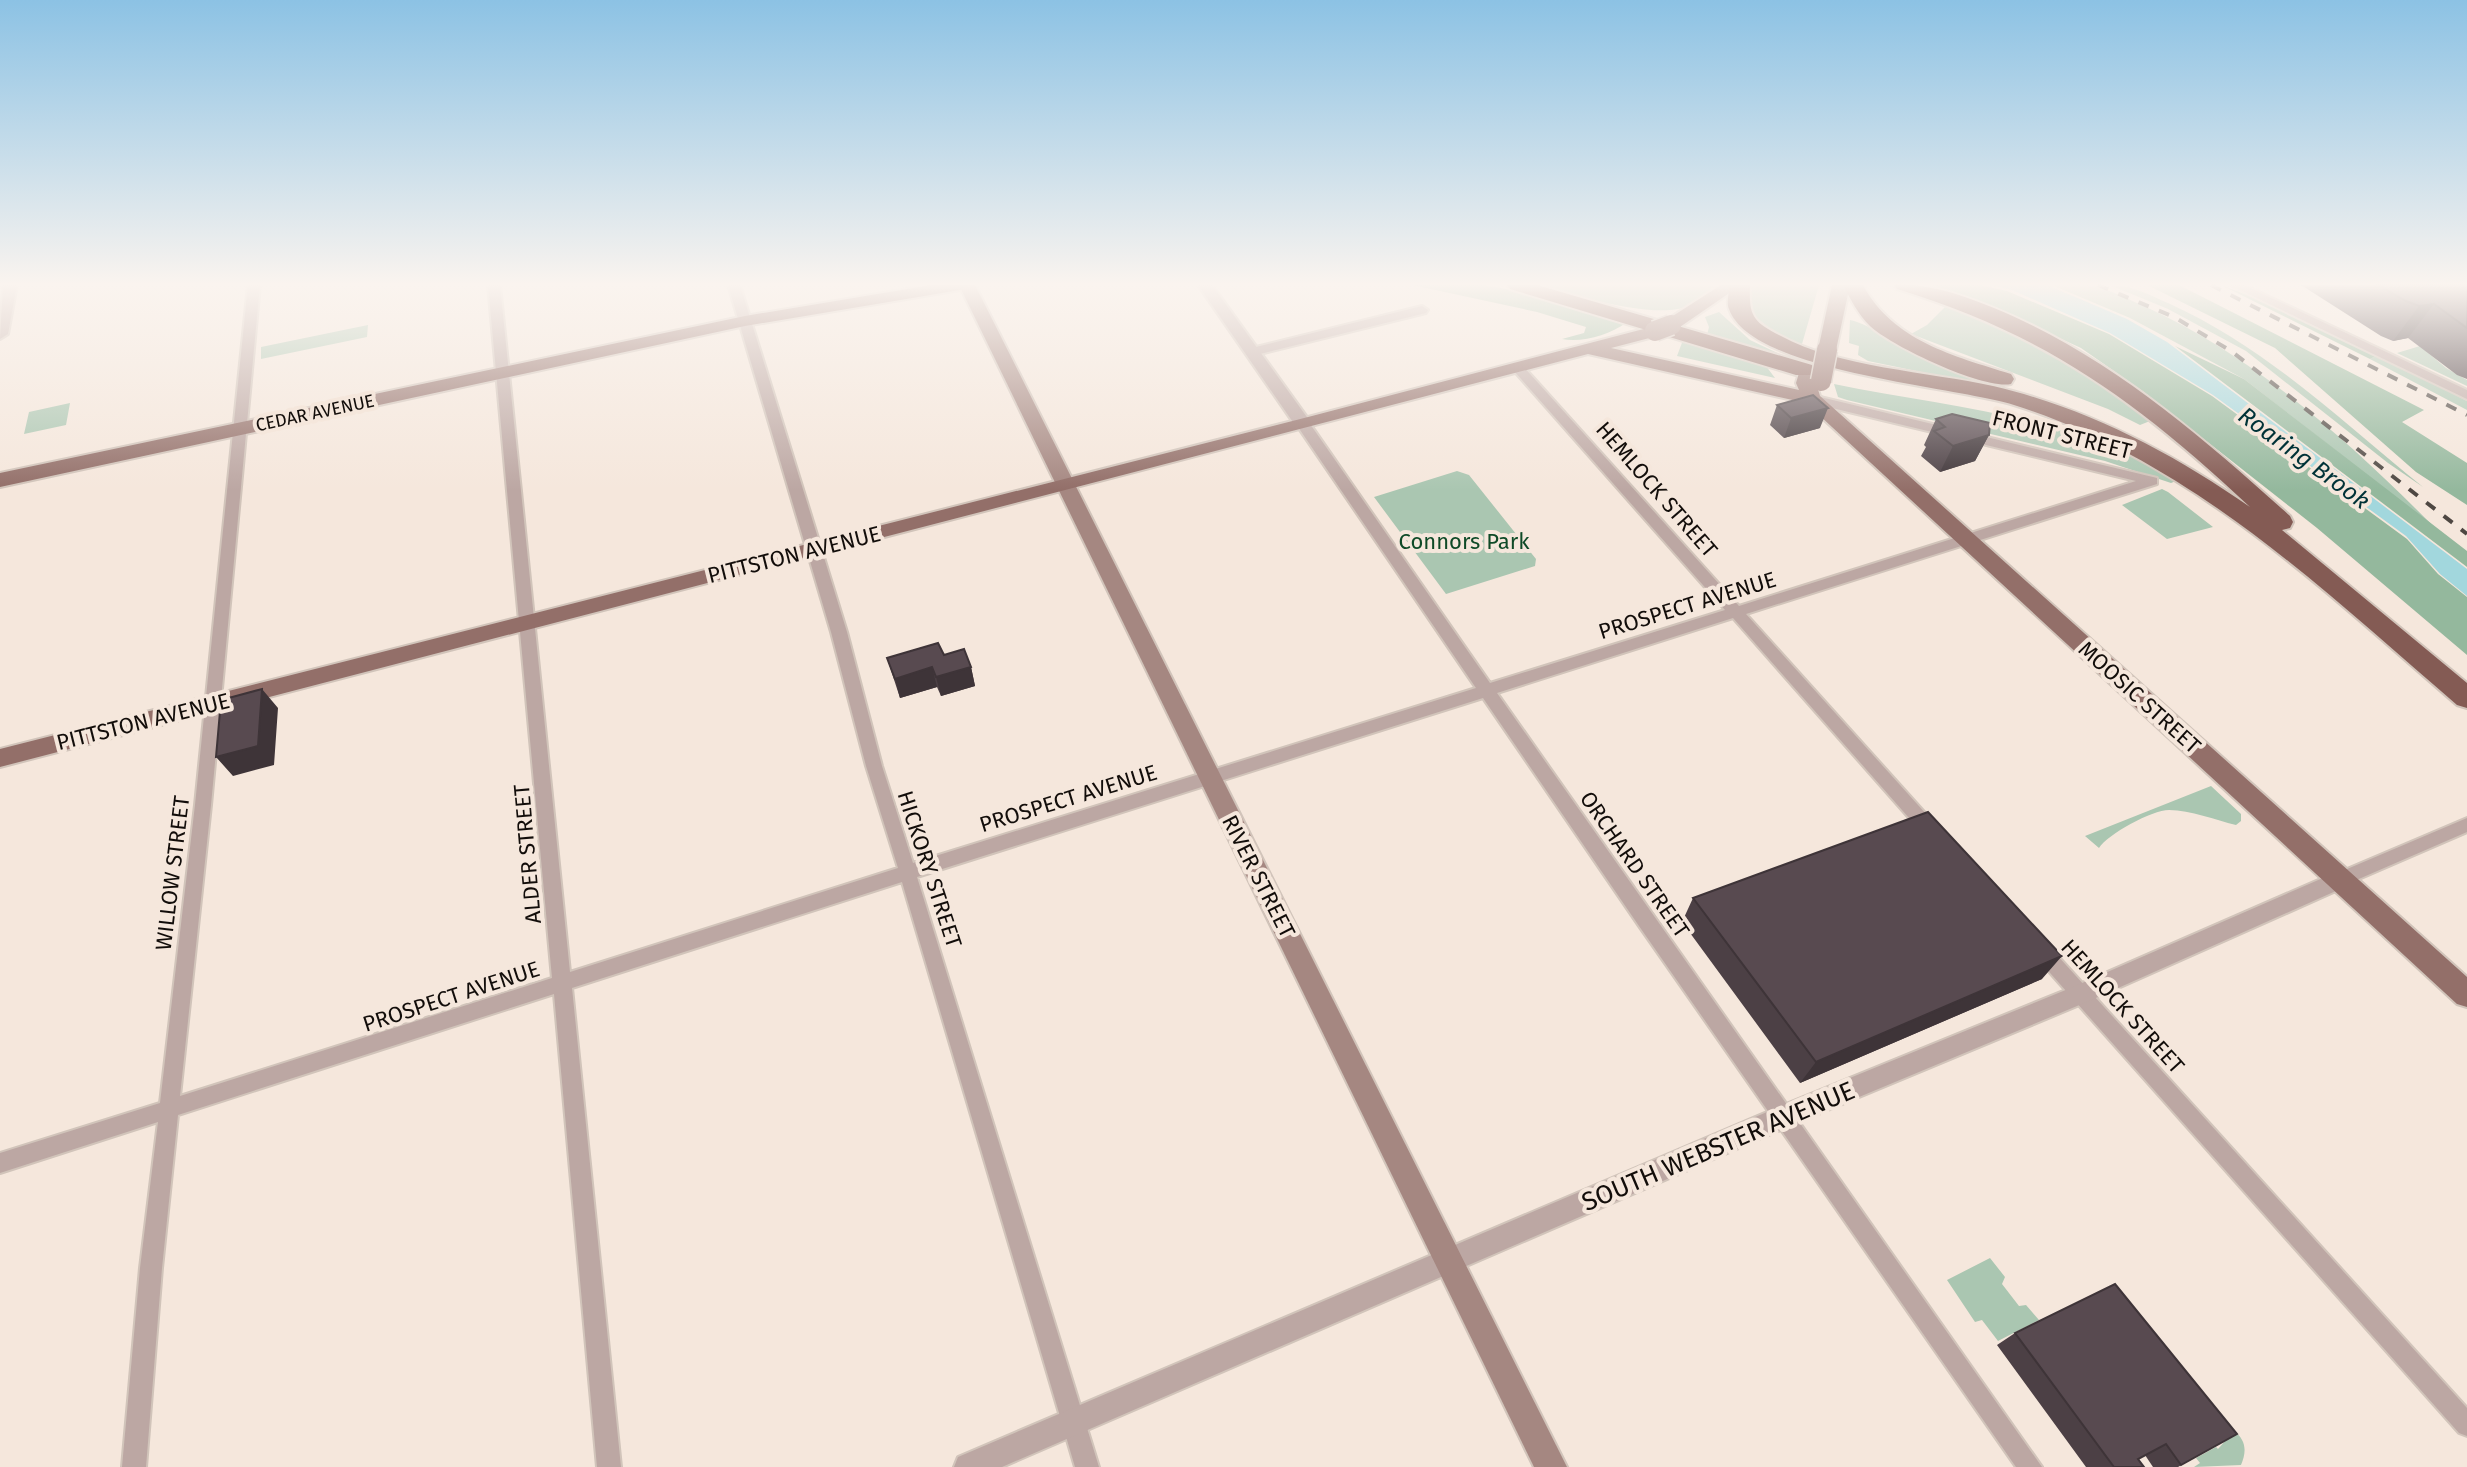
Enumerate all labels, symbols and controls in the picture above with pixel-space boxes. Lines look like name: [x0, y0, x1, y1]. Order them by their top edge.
street label: CEDAR AVENUE: [254, 390, 376, 436]
water label: Roaring Brook: [2233, 401, 2375, 515]
street label: FRONT STREET: [1989, 404, 2135, 465]
street label: HEMLOCK STREET: [1590, 416, 1723, 563]
street label: PITTSTON AVENUE: [705, 520, 883, 589]
park label: Connors Park: [1399, 528, 1530, 555]
street label: PROSPECT AVENUE: [1595, 566, 1779, 645]
street label: MOOSIC STREET: [2073, 635, 2207, 760]
street label: PITTSTON AVENUE: [54, 687, 232, 756]
street label: PROSPECT AVENUE: [976, 759, 1160, 838]
street label: ALDER STREET: [508, 783, 547, 925]
street label: ORCHARD STREET: [1574, 786, 1696, 943]
street label: HICKORY STREET: [891, 787, 968, 952]
street label: WILLOW STREET: [150, 793, 195, 952]
street label: RIVER STREET: [1216, 810, 1301, 943]
street label: HEMLOCK STREET: [2055, 934, 2190, 1079]
street label: PROSPECT AVENUE: [359, 955, 543, 1038]
street label: SOUTH WEBSTER AVENUE: [1577, 1075, 1859, 1218]

